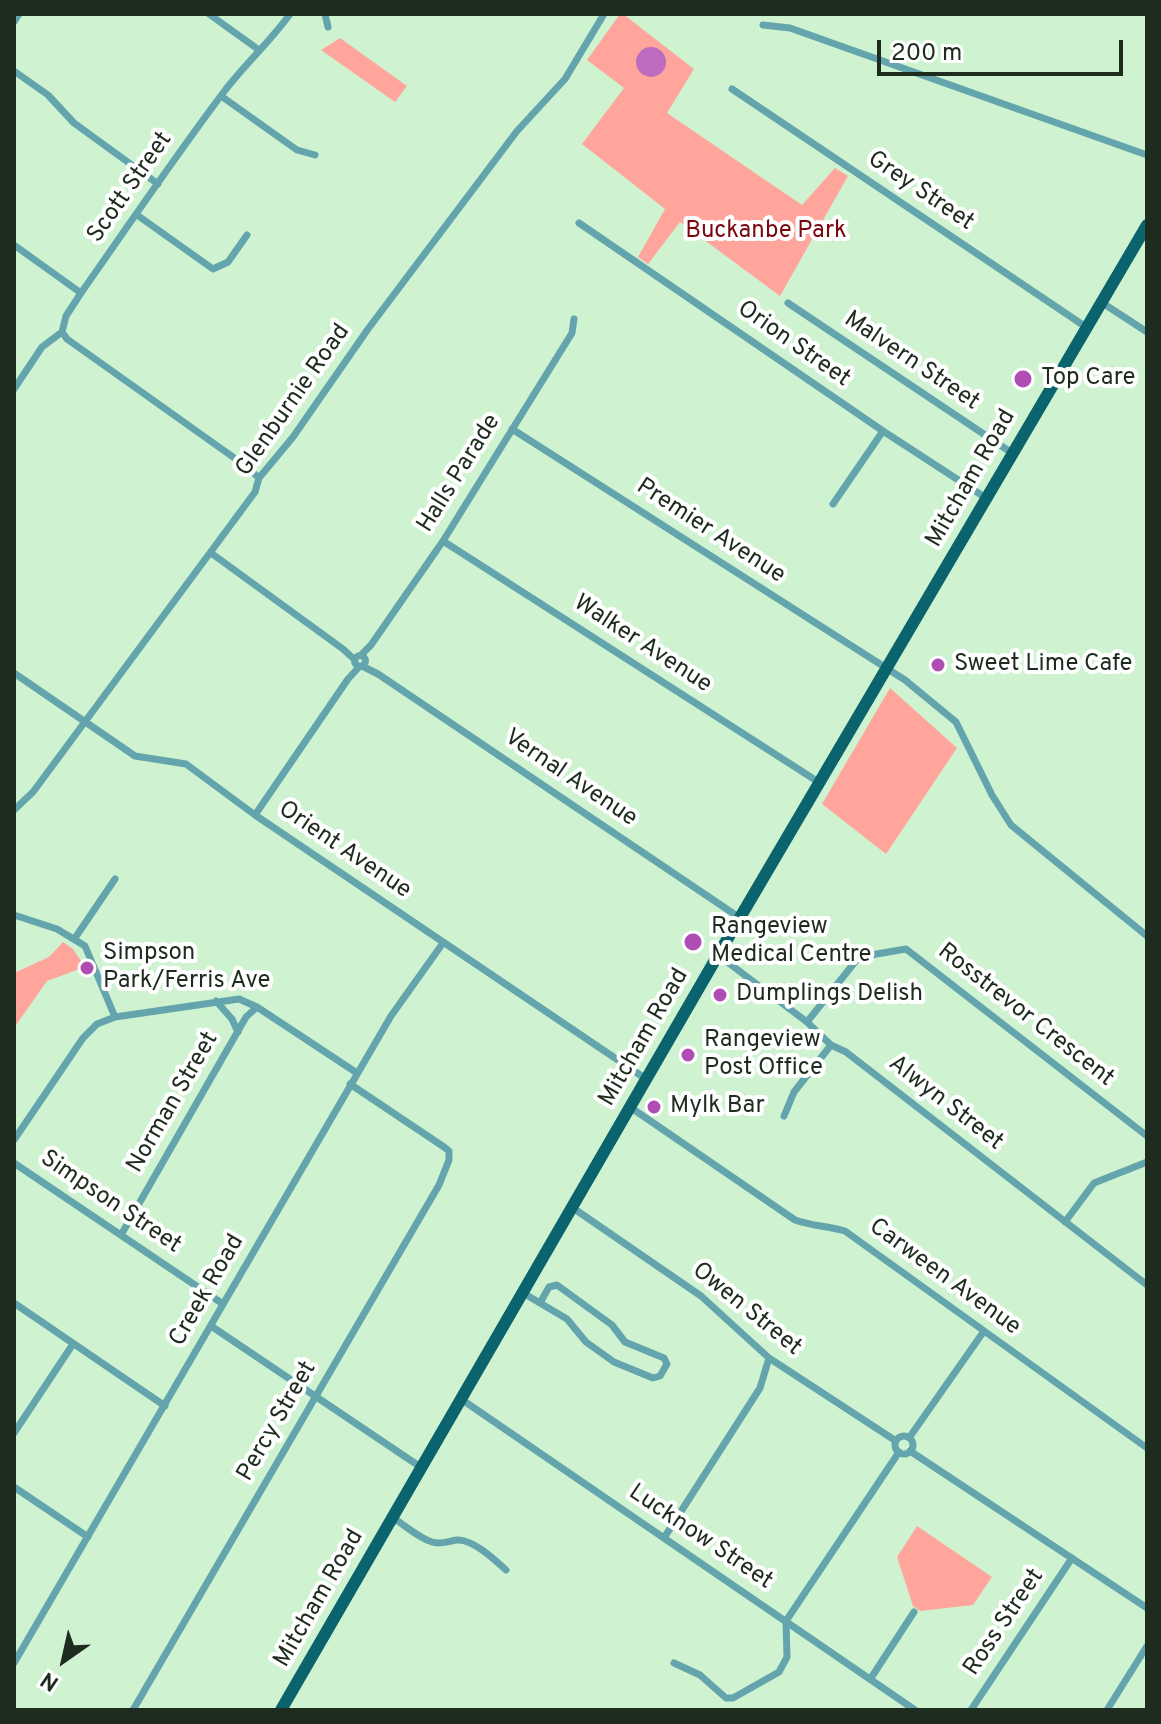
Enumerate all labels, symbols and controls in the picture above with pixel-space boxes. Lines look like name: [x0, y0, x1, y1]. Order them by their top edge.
scale bar: [881, 24, 1127, 74]
text: 200 m: [891, 39, 962, 69]
street label: Scott Street: [82, 127, 180, 249]
street label: Grey Street: [861, 146, 979, 238]
park label: Buckanbe Park: [685, 218, 847, 246]
street label: Orion Street: [731, 296, 855, 394]
street label: Malvern Street: [838, 306, 984, 418]
street label: Glenburnie Road: [231, 319, 357, 483]
place label: Top Care: [1041, 365, 1135, 393]
marker: Top Care: [1012, 368, 1034, 390]
street label: Mitcham Road: [921, 405, 1023, 553]
street label: Halls Parade: [412, 410, 508, 538]
street label: Premier Avenue: [630, 473, 790, 591]
street label: Walker Avenue: [568, 590, 716, 700]
place label: Sweet Lime Cafe: [954, 651, 1132, 679]
marker: Sweet Lime Cafe: [929, 656, 947, 674]
street label: Vernal Avenue: [498, 724, 642, 834]
street label: Orient Avenue: [272, 796, 416, 906]
place label: Rangeview Medical Centre: [711, 914, 871, 970]
marker: Rangeview Medical Centre: [682, 931, 704, 953]
street label: Rosstrevor Crescent: [931, 938, 1119, 1094]
place label: Simpson Park/Ferris Ave: [103, 940, 270, 996]
marker: Simpson Park/Ferris Ave: [78, 959, 96, 977]
street label: Mitcham Road: [594, 964, 696, 1112]
place label: Dumplings Delish: [736, 981, 923, 1009]
marker: Dumplings Delish: [711, 986, 729, 1004]
street label: Norman Street: [122, 1027, 226, 1179]
place label: Rangeview Post Office: [704, 1027, 823, 1083]
marker: Rangeview Post Office: [679, 1046, 697, 1064]
street label: Alwyn Street: [882, 1050, 1008, 1158]
place label: Mylk Bar: [670, 1093, 765, 1121]
marker: Mylk Bar: [645, 1098, 663, 1116]
street label: Simpson Street: [34, 1145, 186, 1261]
street label: Carween Avenue: [862, 1213, 1026, 1343]
street label: Creek Road: [164, 1230, 252, 1352]
street label: Owen Street: [685, 1257, 807, 1363]
street label: Percy Street: [232, 1357, 324, 1487]
street label: Lucknow Street: [622, 1479, 778, 1597]
street label: Mitcham Road: [269, 1525, 371, 1673]
street label: Ross Street: [959, 1564, 1051, 1682]
north arrow: [24, 1620, 104, 1700]
text: N: [36, 1665, 64, 1696]

